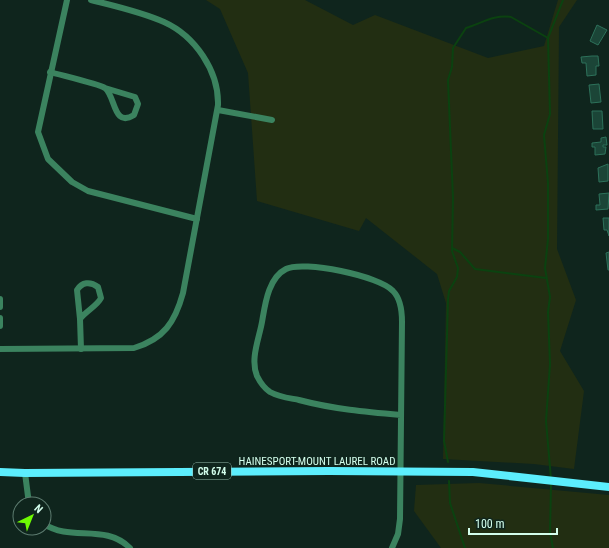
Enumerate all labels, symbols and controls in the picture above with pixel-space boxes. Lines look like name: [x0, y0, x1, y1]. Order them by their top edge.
street label: HAINESPORT-MOUNT LAUREL ROAD: [239, 455, 395, 468]
road number: CR 674: [193, 463, 231, 479]
north arrow: [12, 496, 52, 536]
text: N: [32, 502, 46, 516]
scale bar: [469, 510, 557, 536]
text: 100 m: [475, 517, 505, 531]

